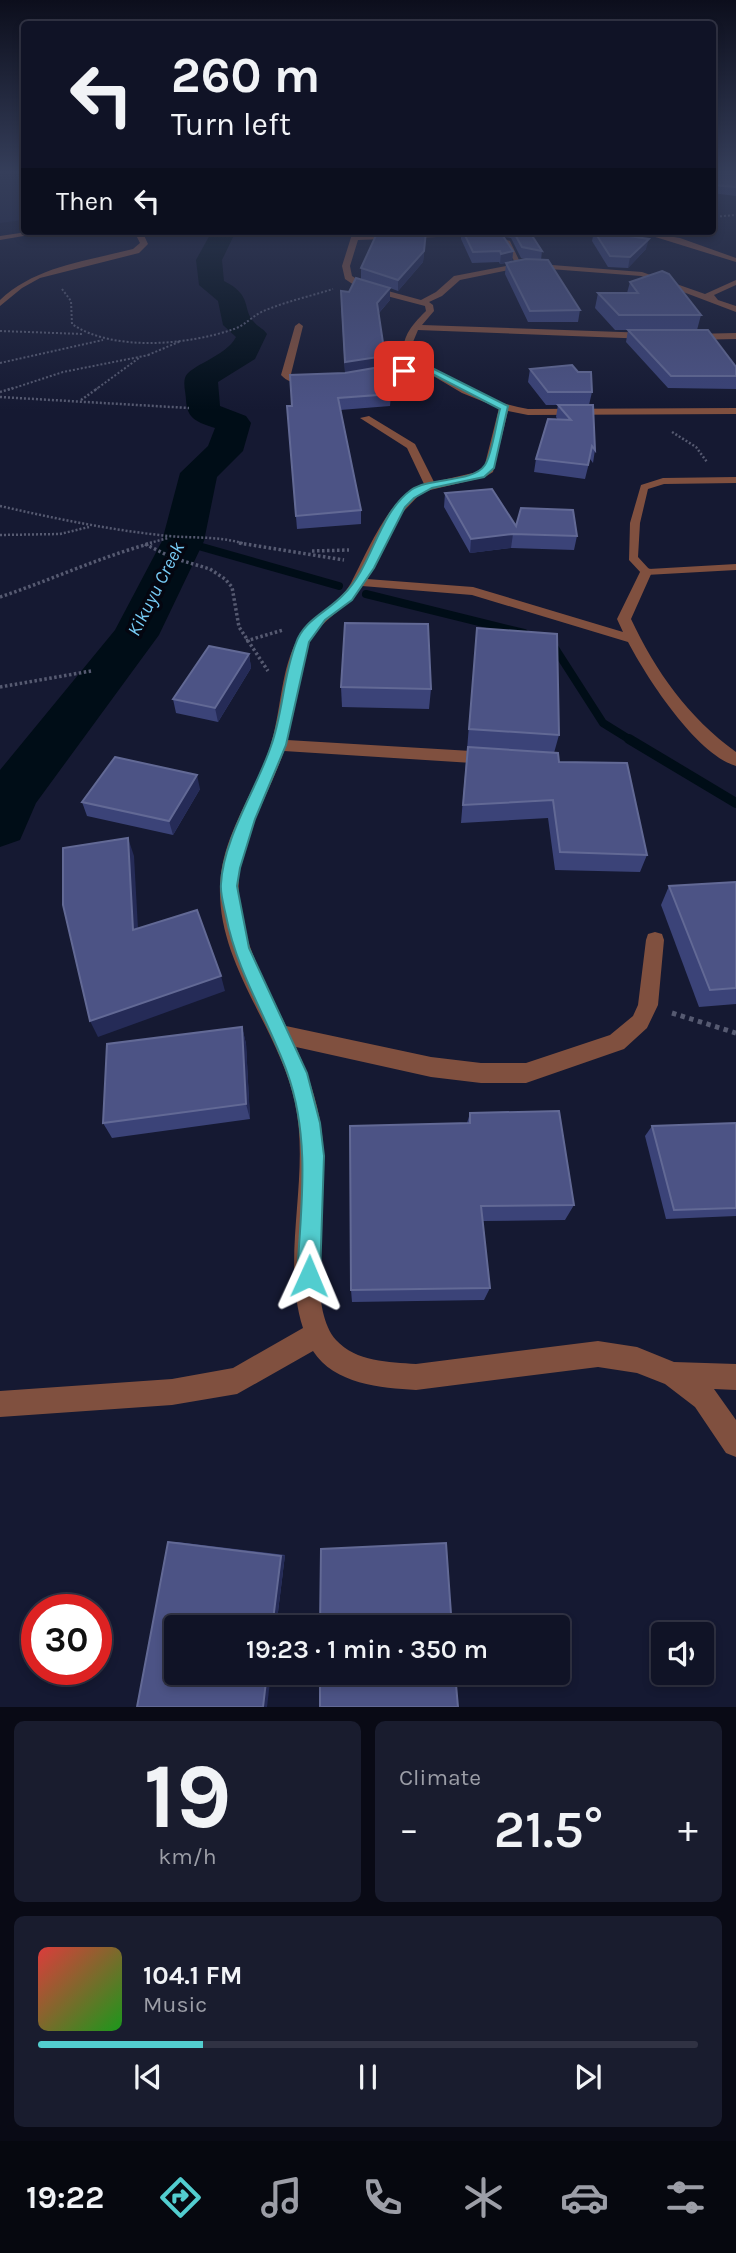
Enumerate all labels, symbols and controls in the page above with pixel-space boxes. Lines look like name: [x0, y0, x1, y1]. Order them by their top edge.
text: 260 m: [171, 47, 320, 104]
icon: left: [56, 49, 147, 140]
text: Turn left: [171, 106, 291, 143]
icon: left: [128, 182, 166, 220]
text: Then: [56, 186, 114, 217]
pin: [374, 341, 434, 401]
icon: arrive: [385, 352, 423, 390]
water label: Kikuyu Creek: [123, 538, 189, 640]
position arrow: [272, 1239, 346, 1313]
speed limit sign: 30: [21, 1594, 112, 1685]
map controls: [651, 1622, 714, 1685]
button: sound: [651, 1622, 714, 1685]
text: 19:23 · 1 min · 350 m: [246, 1634, 488, 1665]
text: 19: [144, 1744, 231, 1850]
text: Climate: [399, 1764, 481, 1791]
text: 21.5°: [494, 1799, 603, 1860]
text: −: [399, 1807, 419, 1852]
text: +: [678, 1807, 698, 1852]
text: km/h: [158, 1843, 217, 1870]
text: 104.1 FM: [143, 1960, 243, 1991]
text: Music: [143, 1991, 207, 2018]
icon: previous: [129, 2058, 167, 2096]
icon: pause: [349, 2058, 387, 2096]
icon: next: [569, 2058, 607, 2096]
icon: directions: [156, 2173, 205, 2222]
icon: music: [257, 2173, 306, 2222]
icon: phone: [358, 2173, 407, 2222]
icon: climate: [459, 2173, 508, 2222]
icon: car: [560, 2173, 609, 2222]
icon: filters: [661, 2173, 710, 2222]
text: 19:22: [26, 2179, 104, 2216]

